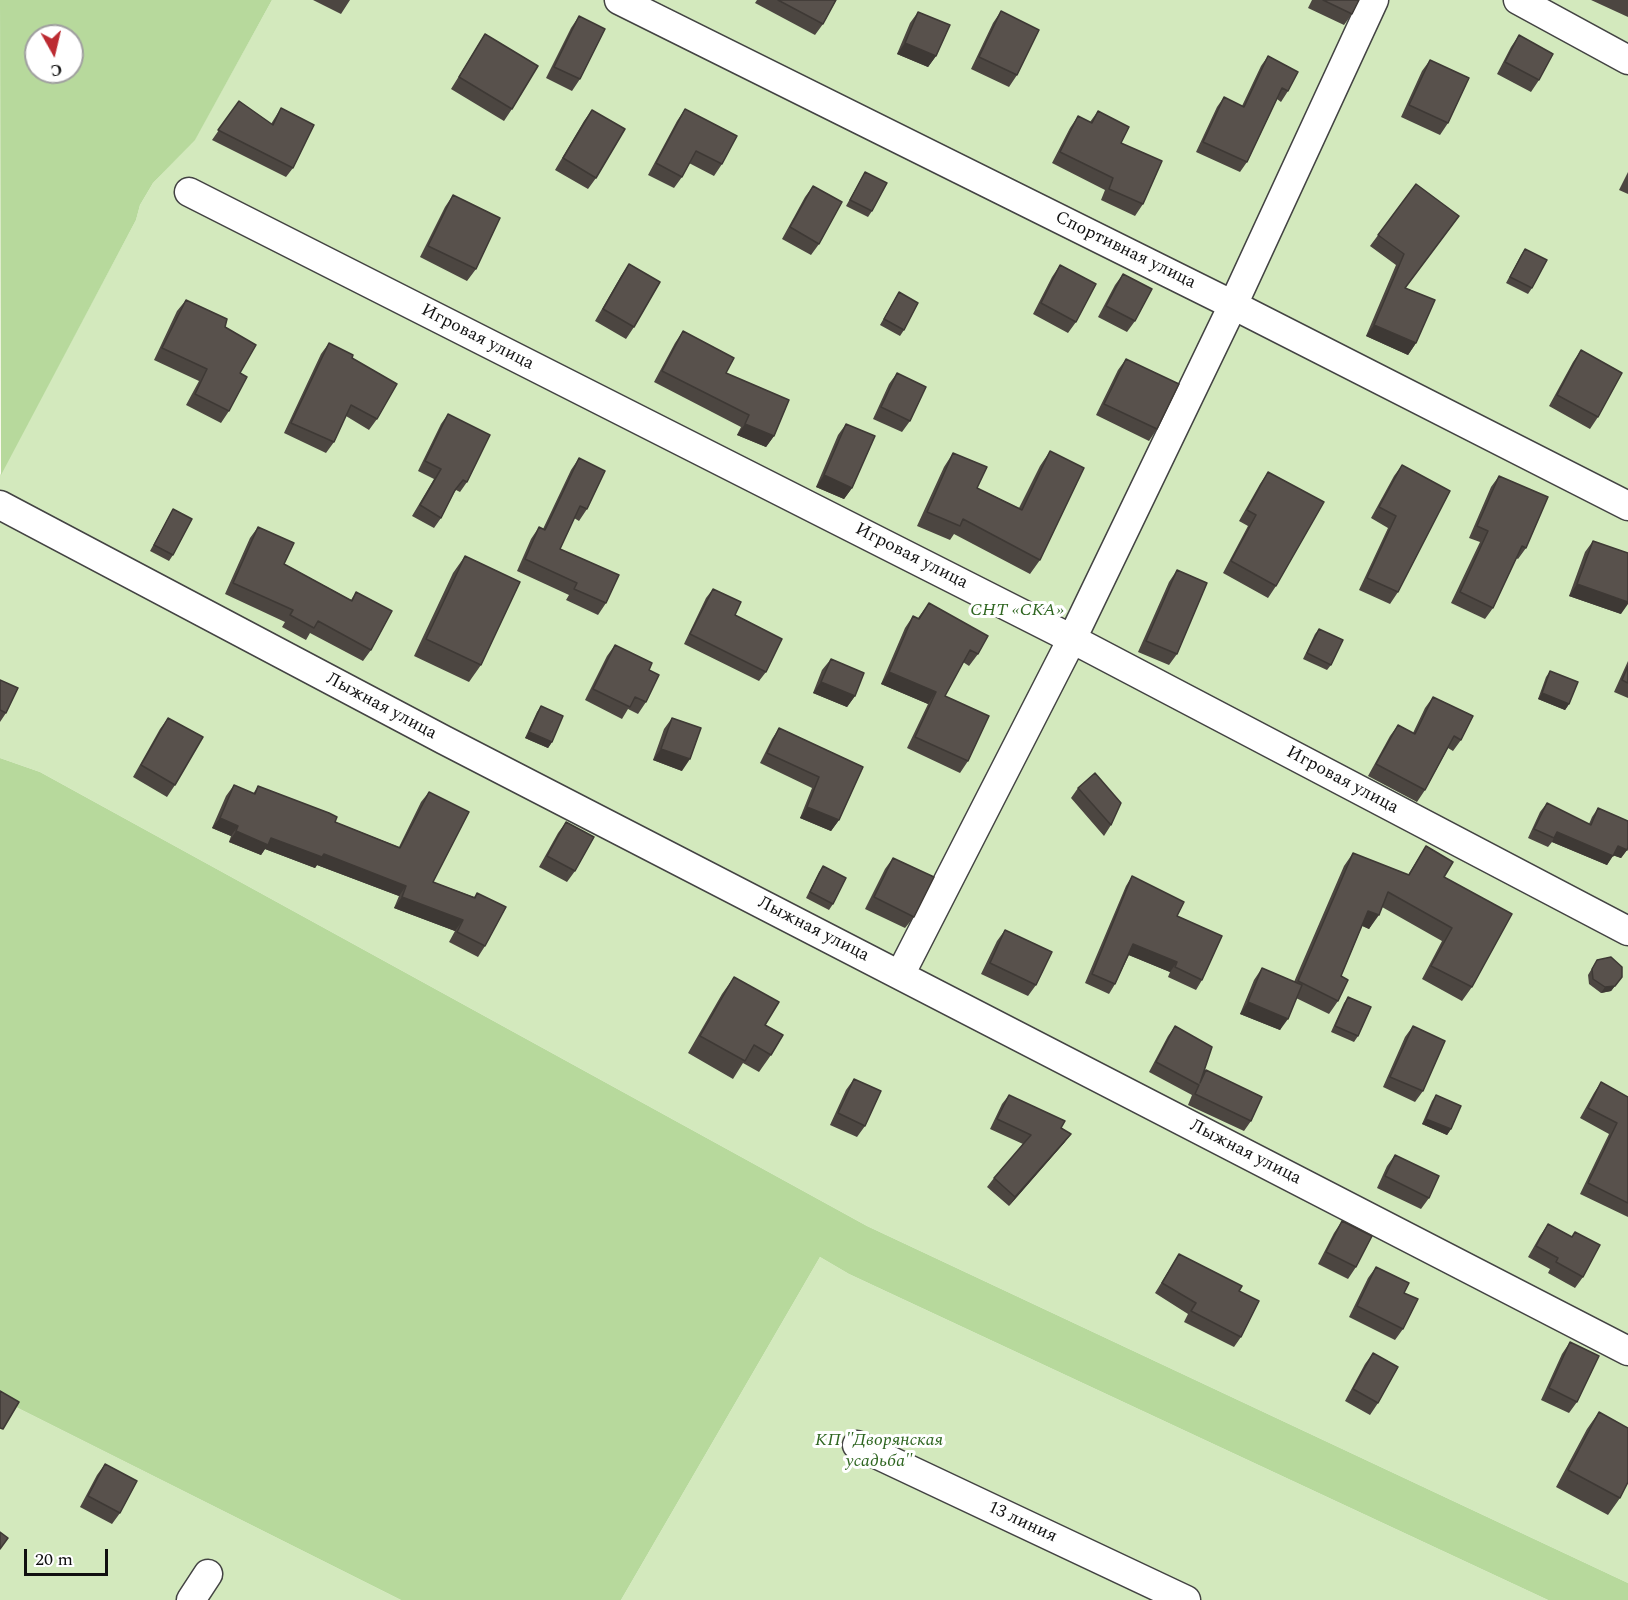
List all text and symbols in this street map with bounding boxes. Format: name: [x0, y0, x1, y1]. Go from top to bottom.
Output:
north arrow: [24, 24, 84, 84]
text: С: [49, 57, 64, 83]
street label: Спортивная улица: [1051, 207, 1199, 295]
street label: Игровая улица: [417, 300, 537, 376]
street label: Игровая улица: [851, 519, 971, 595]
park label: СНТ «СКА»: [970, 600, 1064, 622]
street label: Лыжная улица: [322, 669, 440, 745]
street label: Игровая улица: [1282, 742, 1402, 820]
street label: Лыжная улица: [754, 893, 872, 967]
street label: Лыжная улица: [1186, 1116, 1304, 1190]
park label: КП "Дворянская усадьба": [815, 1430, 943, 1472]
street label: 13 линия: [984, 1498, 1060, 1548]
scale bar: [27, 1537, 111, 1575]
text: 20 m: [35, 1546, 73, 1573]

